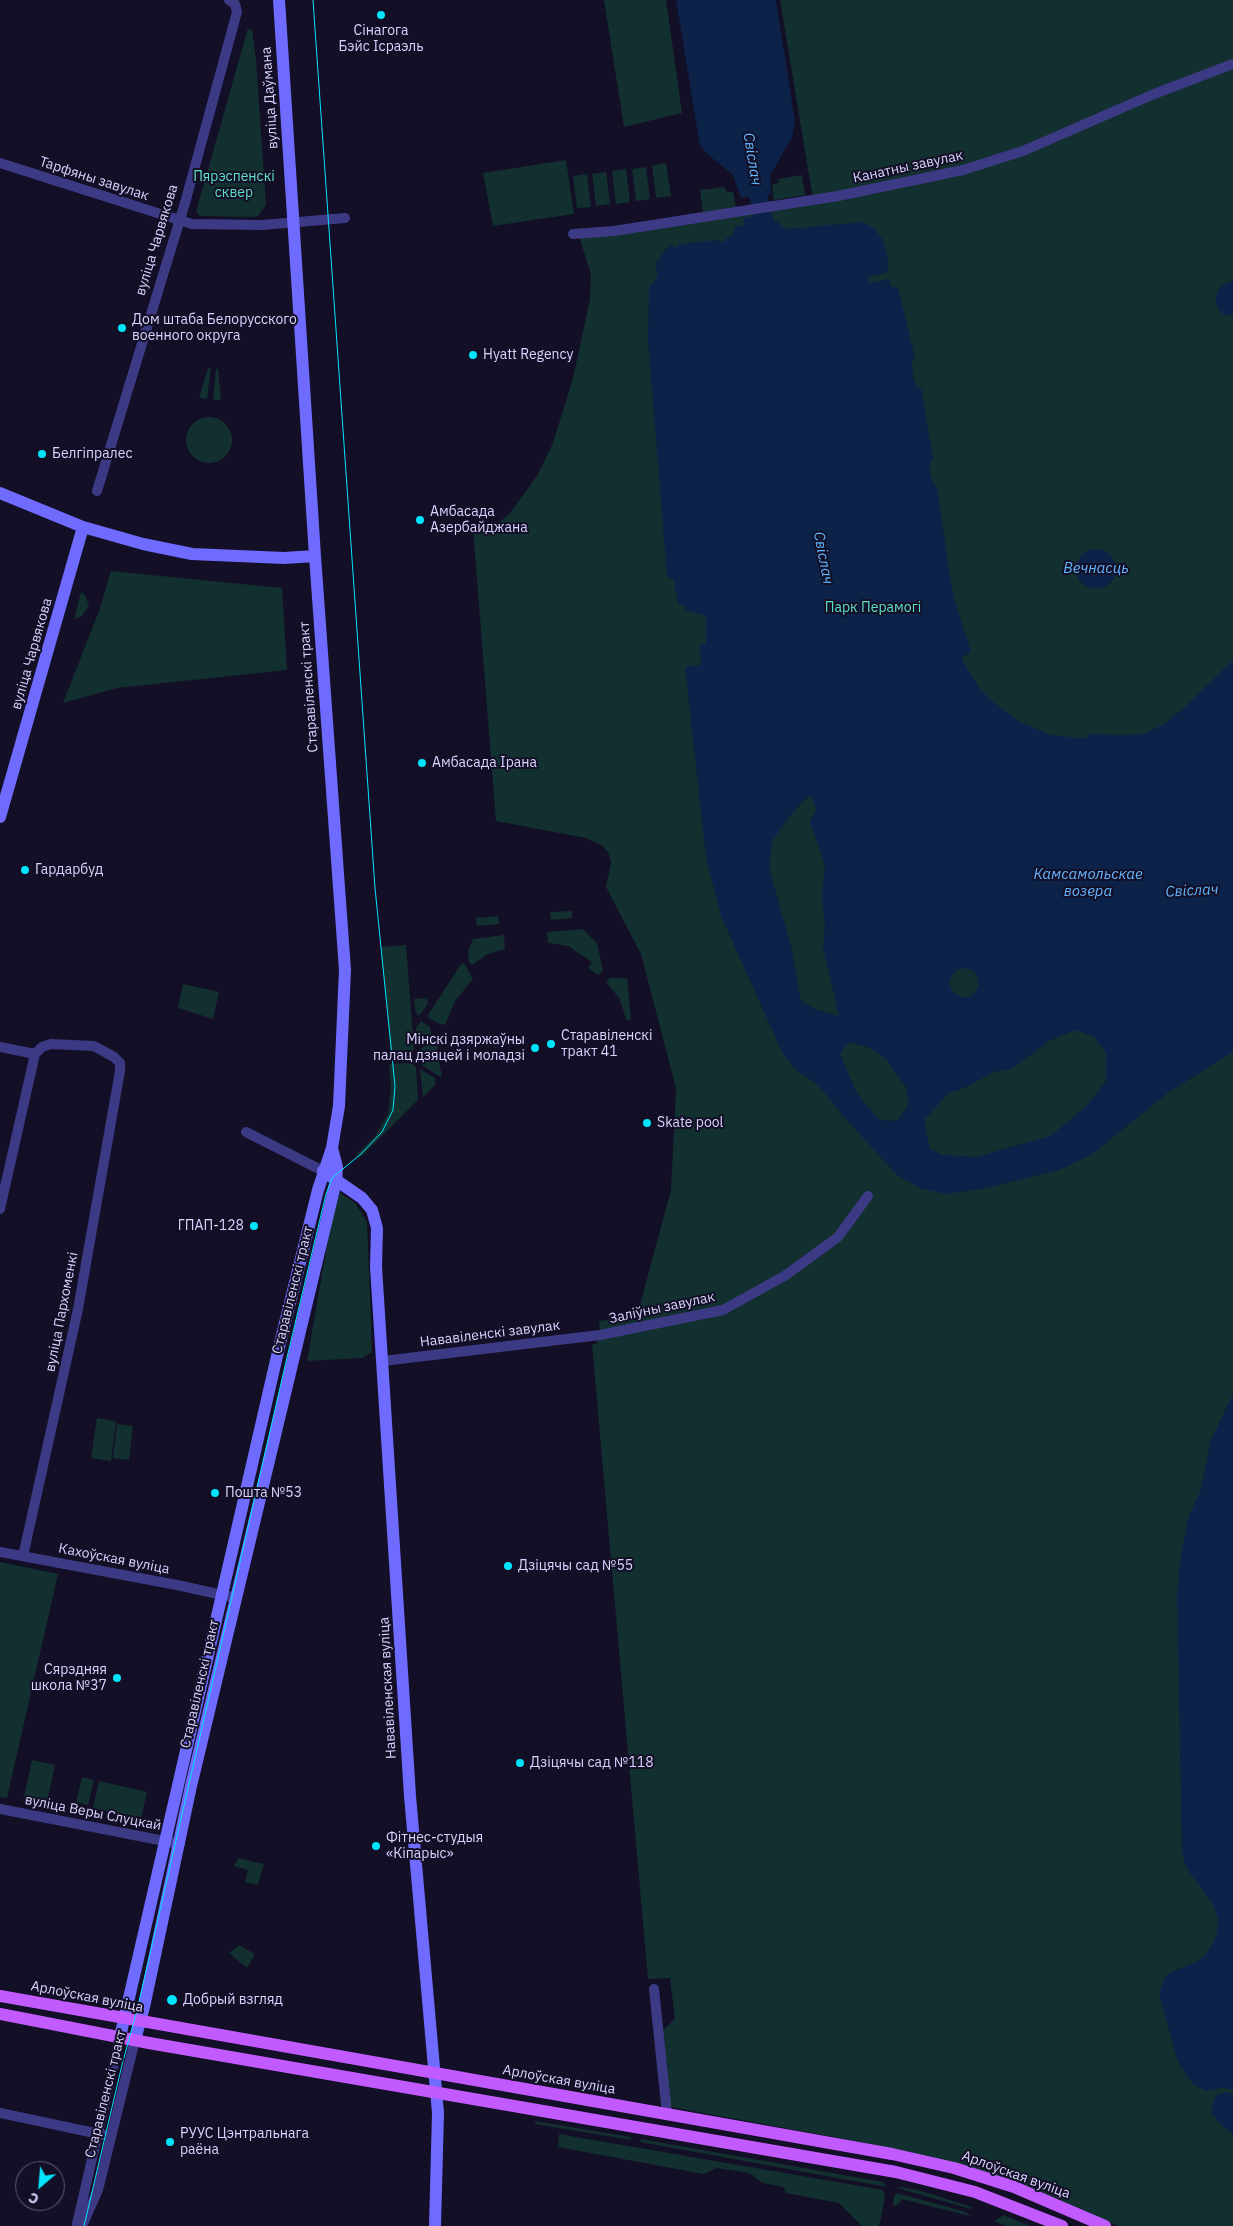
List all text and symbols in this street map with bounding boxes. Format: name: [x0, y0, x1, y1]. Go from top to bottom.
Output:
marker: Сінагога Бэйс Ісраэль: [375, 9, 387, 21]
place label: Сінагога Бэйс Ісраэль: [338, 23, 424, 56]
street label: вуліца Даўмана: [258, 46, 282, 150]
water label: Свіслач: [739, 131, 765, 187]
street label: Канатны завулак: [851, 147, 965, 187]
street label: Тарфяны завулак: [37, 153, 151, 205]
park label: Пярэспенскі сквер: [193, 169, 275, 202]
street label: вуліца Чарвякова: [132, 182, 182, 298]
place label: Дом штаба Белорусского военного округа: [132, 312, 297, 344]
marker: Дом штаба Белорусского военного округа: [116, 322, 128, 334]
place label: Hyatt Regency: [483, 347, 574, 363]
marker: Hyatt Regency: [467, 349, 479, 361]
place label: Белгіпралес: [52, 446, 132, 462]
marker: Белгіпралес: [36, 448, 48, 460]
place label: Амбасада Азербайджана: [430, 504, 528, 536]
marker: Амбасада Азербайджана: [414, 514, 426, 526]
water label: Свіслач: [809, 530, 837, 586]
water label: Вечнасць: [1063, 560, 1129, 578]
street label: вуліца Чарвякова: [8, 596, 56, 712]
park label: Парк Перамогі: [825, 600, 921, 616]
street label: Старавіленскі тракт: [296, 621, 322, 753]
place label: Амбасада Ірана: [432, 755, 537, 771]
marker: Амбасада Ірана: [416, 757, 428, 769]
place label: Гардарбуд: [35, 862, 103, 878]
marker: Гардарбуд: [19, 864, 31, 876]
water label: Камсамольскае возера: [1033, 866, 1143, 901]
water label: Свіслач: [1165, 881, 1219, 901]
place label: Старавіленскі тракт 41: [561, 1028, 653, 1060]
place label: Мінскі дзяржаўны палац дзяцей і моладзі: [373, 1032, 525, 1064]
marker: Старавіленскі тракт 41: [545, 1038, 557, 1050]
marker: Мінскі дзяржаўны палац дзяцей і моладзі: [529, 1042, 541, 1054]
place label: Skate pool: [657, 1115, 723, 1131]
marker: Skate pool: [641, 1117, 653, 1129]
place label: ГПАП-128: [178, 1218, 244, 1234]
marker: ГПАП-128: [248, 1220, 260, 1232]
street label: Старавіленскі тракт: [269, 1224, 317, 1356]
street label: вуліца Пархоменкі: [42, 1251, 82, 1373]
street label: Заліўны завулак: [607, 1289, 717, 1327]
street label: Нававіленскі завулак: [419, 1317, 561, 1351]
place label: Пошта №53: [225, 1485, 302, 1501]
marker: Пошта №53: [209, 1487, 221, 1499]
street label: Кахоўская вуліца: [57, 1540, 171, 1578]
place label: Дзіцячы сад №55: [518, 1558, 633, 1574]
marker: Дзіцячы сад №55: [502, 1560, 514, 1572]
street label: Нававіленская вуліца: [376, 1616, 400, 1760]
street label: Старавіленскі тракт: [177, 1618, 223, 1750]
place label: Сярэдняя школа №37: [31, 1662, 107, 1694]
marker: Сярэдняя школа №37: [111, 1672, 123, 1684]
place label: Дзіцячы сад №118: [530, 1755, 654, 1771]
marker: Дзіцячы сад №118: [514, 1757, 526, 1769]
street label: вуліца Веры Слуцкай: [23, 1792, 163, 1834]
place label: Фітнес-студыя «Кіпарыс»: [386, 1830, 483, 1862]
marker: Фітнес-студыя «Кіпарыс»: [370, 1840, 382, 1852]
street label: Арлоўская вуліца: [29, 1978, 145, 2016]
place label: Добрый взгляд: [183, 1992, 283, 2008]
marker: Добрый взгляд: [165, 1993, 179, 2007]
street label: Старавіленскі тракт: [82, 2028, 130, 2160]
street label: Арлоўская вуліца: [501, 2062, 617, 2098]
place label: РУУС Цэнтральнага раёна: [180, 2126, 309, 2158]
marker: РУУС Цэнтральнага раёна: [164, 2136, 176, 2148]
street label: Арлоўская вуліца: [959, 2148, 1073, 2202]
north arrow: [15, 2161, 65, 2211]
text: С: [25, 2188, 42, 2209]

